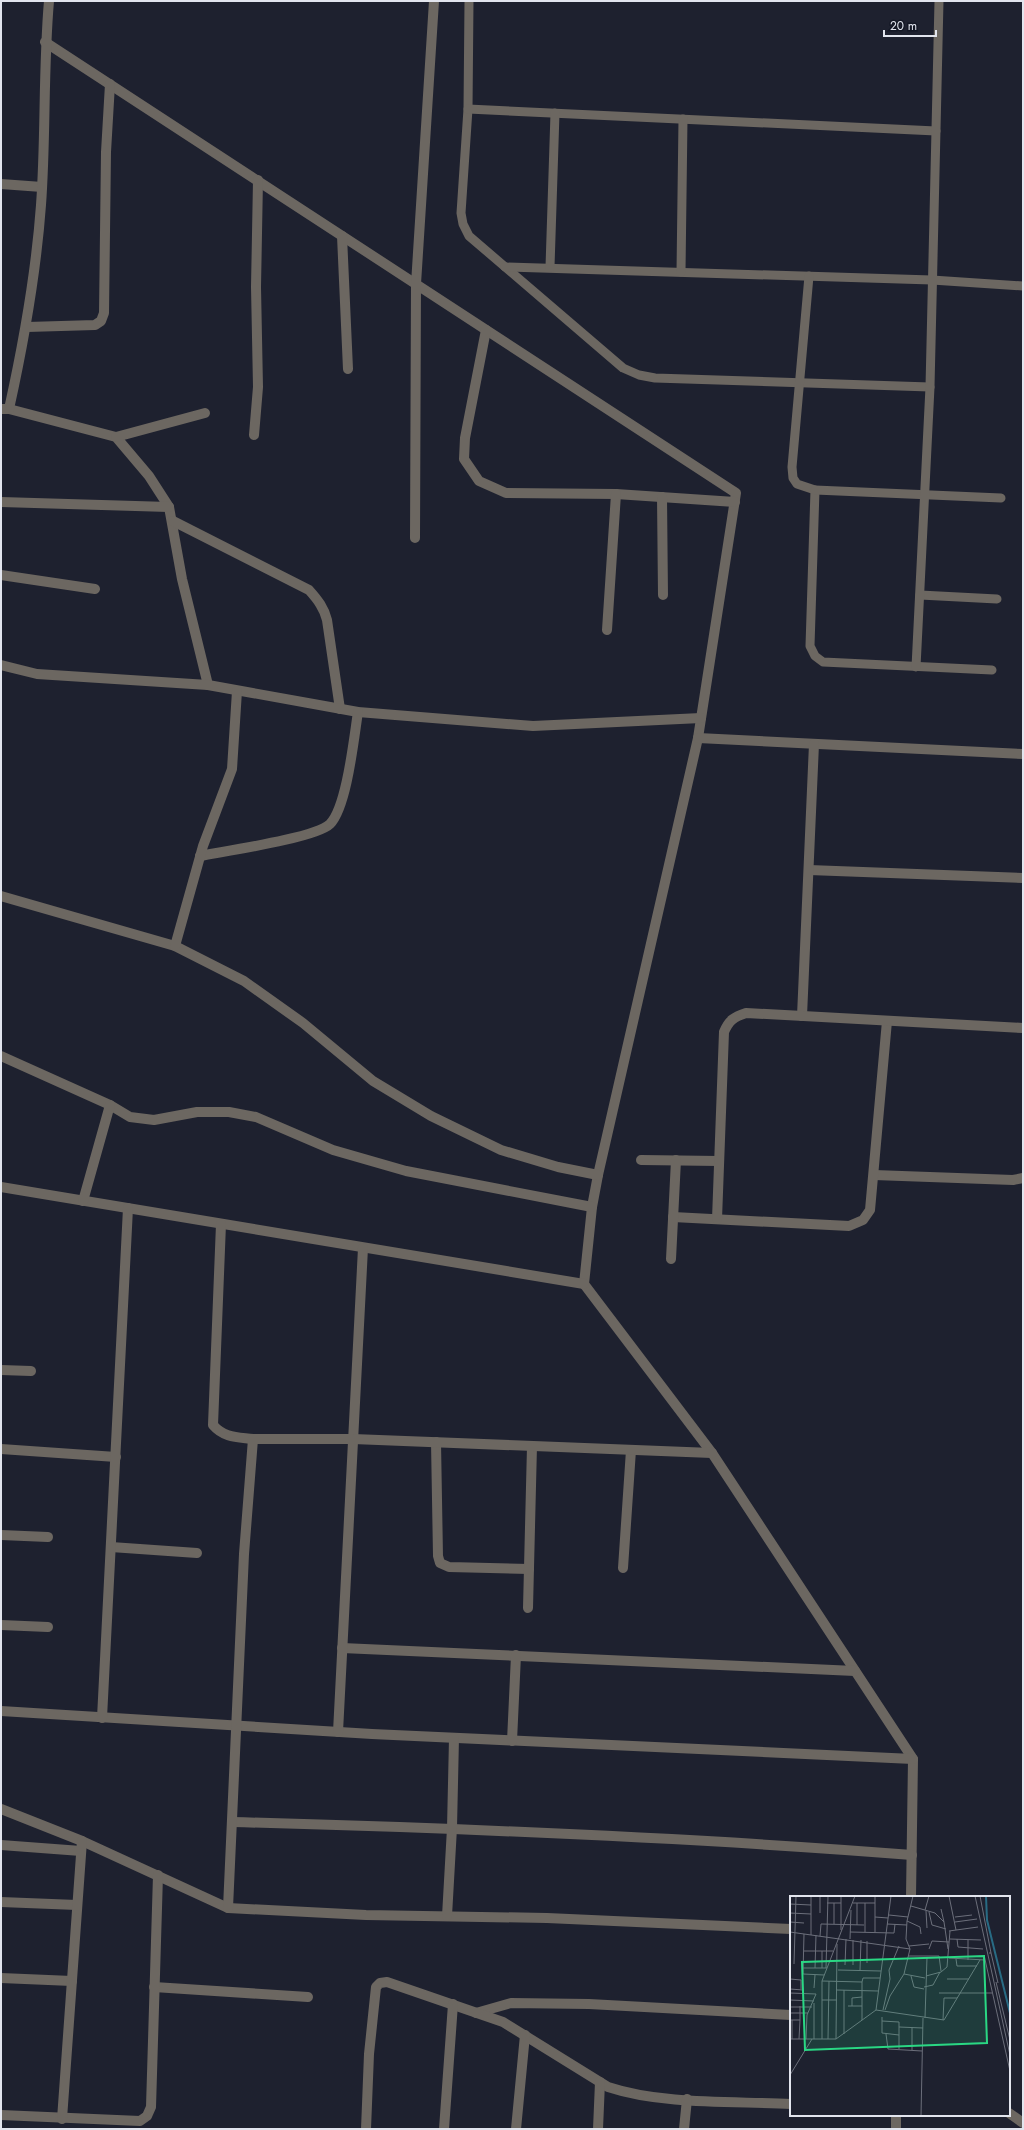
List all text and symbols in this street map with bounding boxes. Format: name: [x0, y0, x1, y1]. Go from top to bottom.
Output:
scale bar: [884, 12, 936, 38]
text: 20 m: [890, 17, 917, 35]
inset map: [790, 1896, 1010, 2116]

